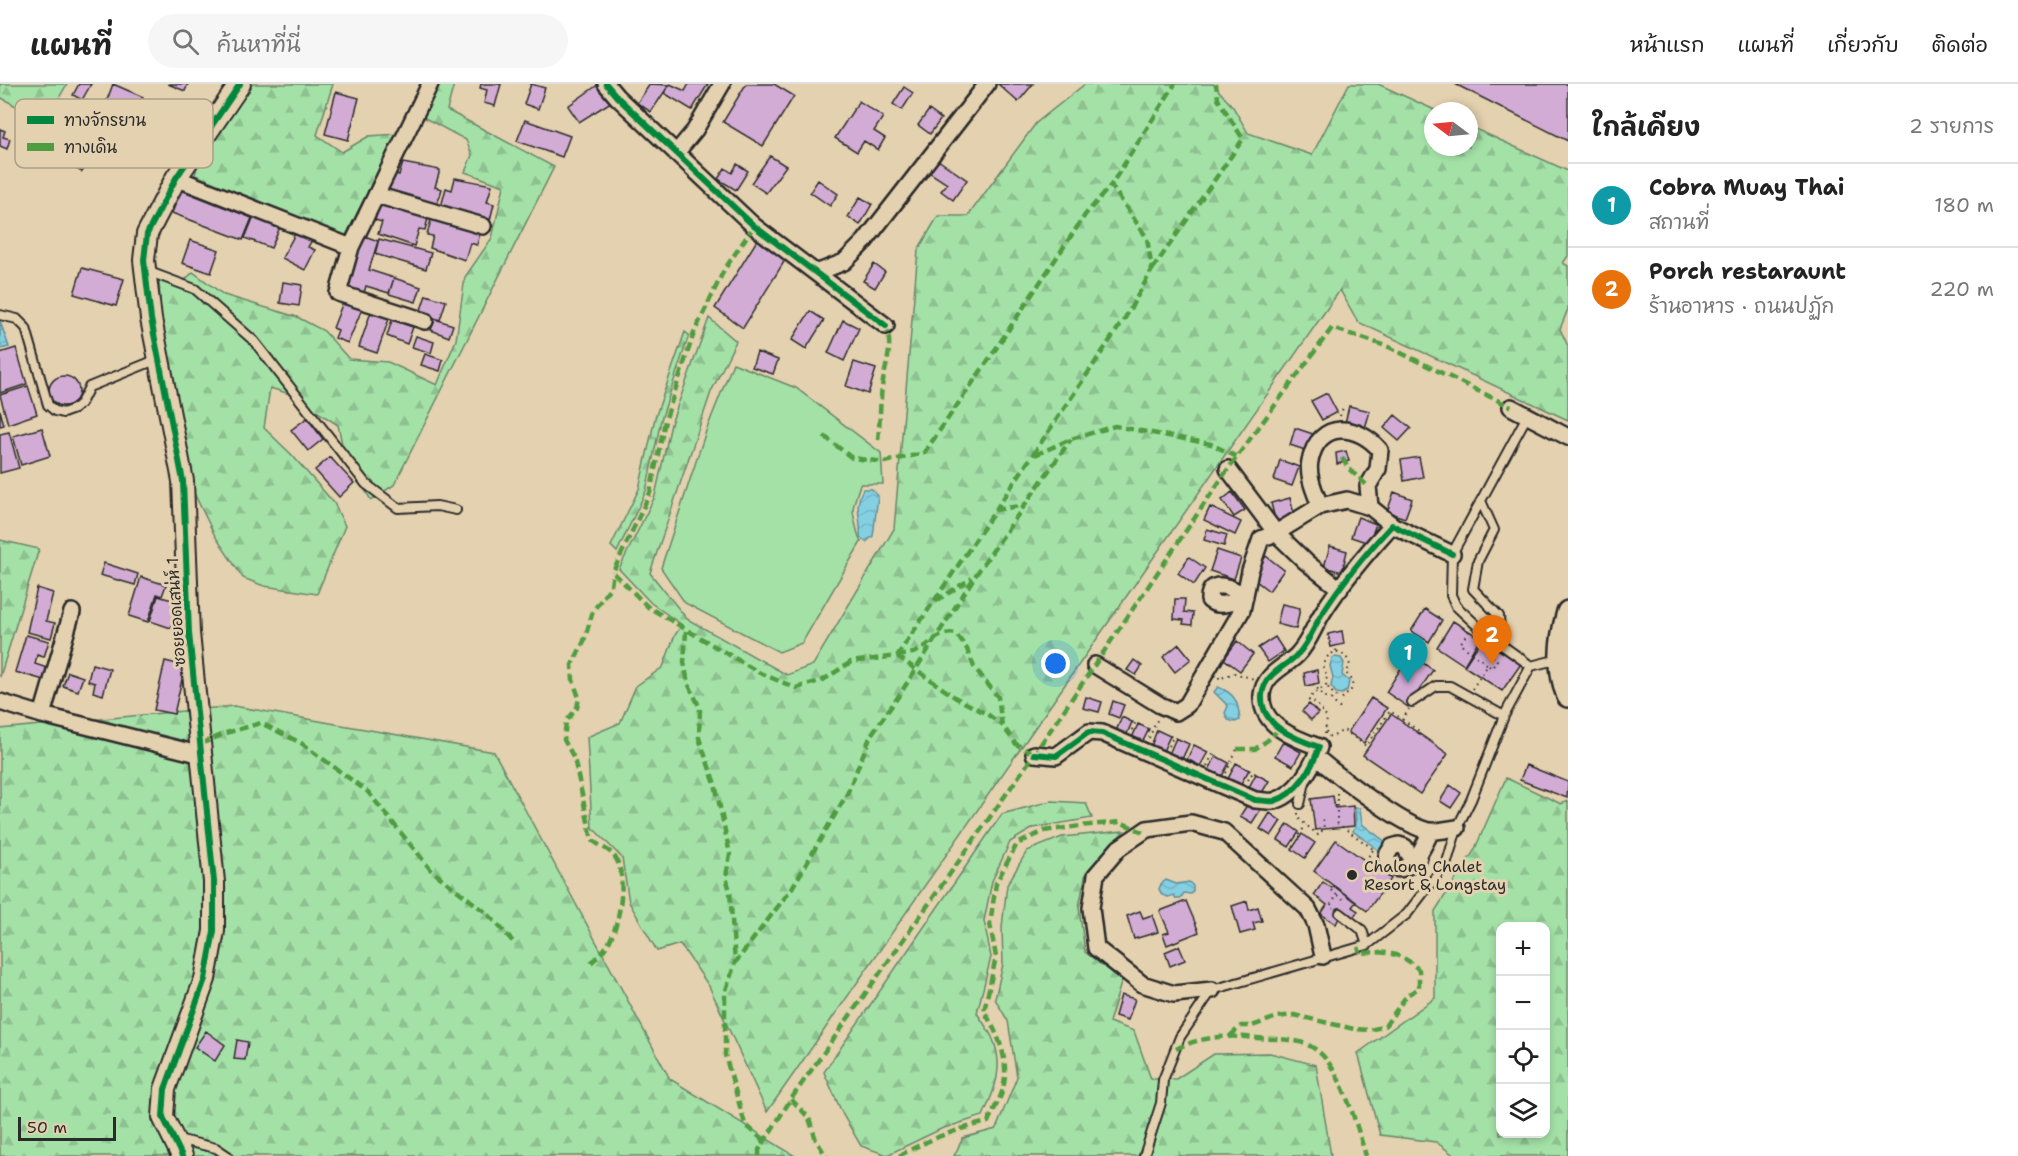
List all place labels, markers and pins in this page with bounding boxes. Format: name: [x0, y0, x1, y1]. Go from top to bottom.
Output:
pin: 2: [1472, 616, 1512, 665]
pin: 1: [1388, 634, 1428, 683]
place label: Chalong Chalet Resort & Longstay: [1364, 856, 1506, 895]
marker: Chalong Chalet Resort & Longstay: [1345, 868, 1359, 882]

